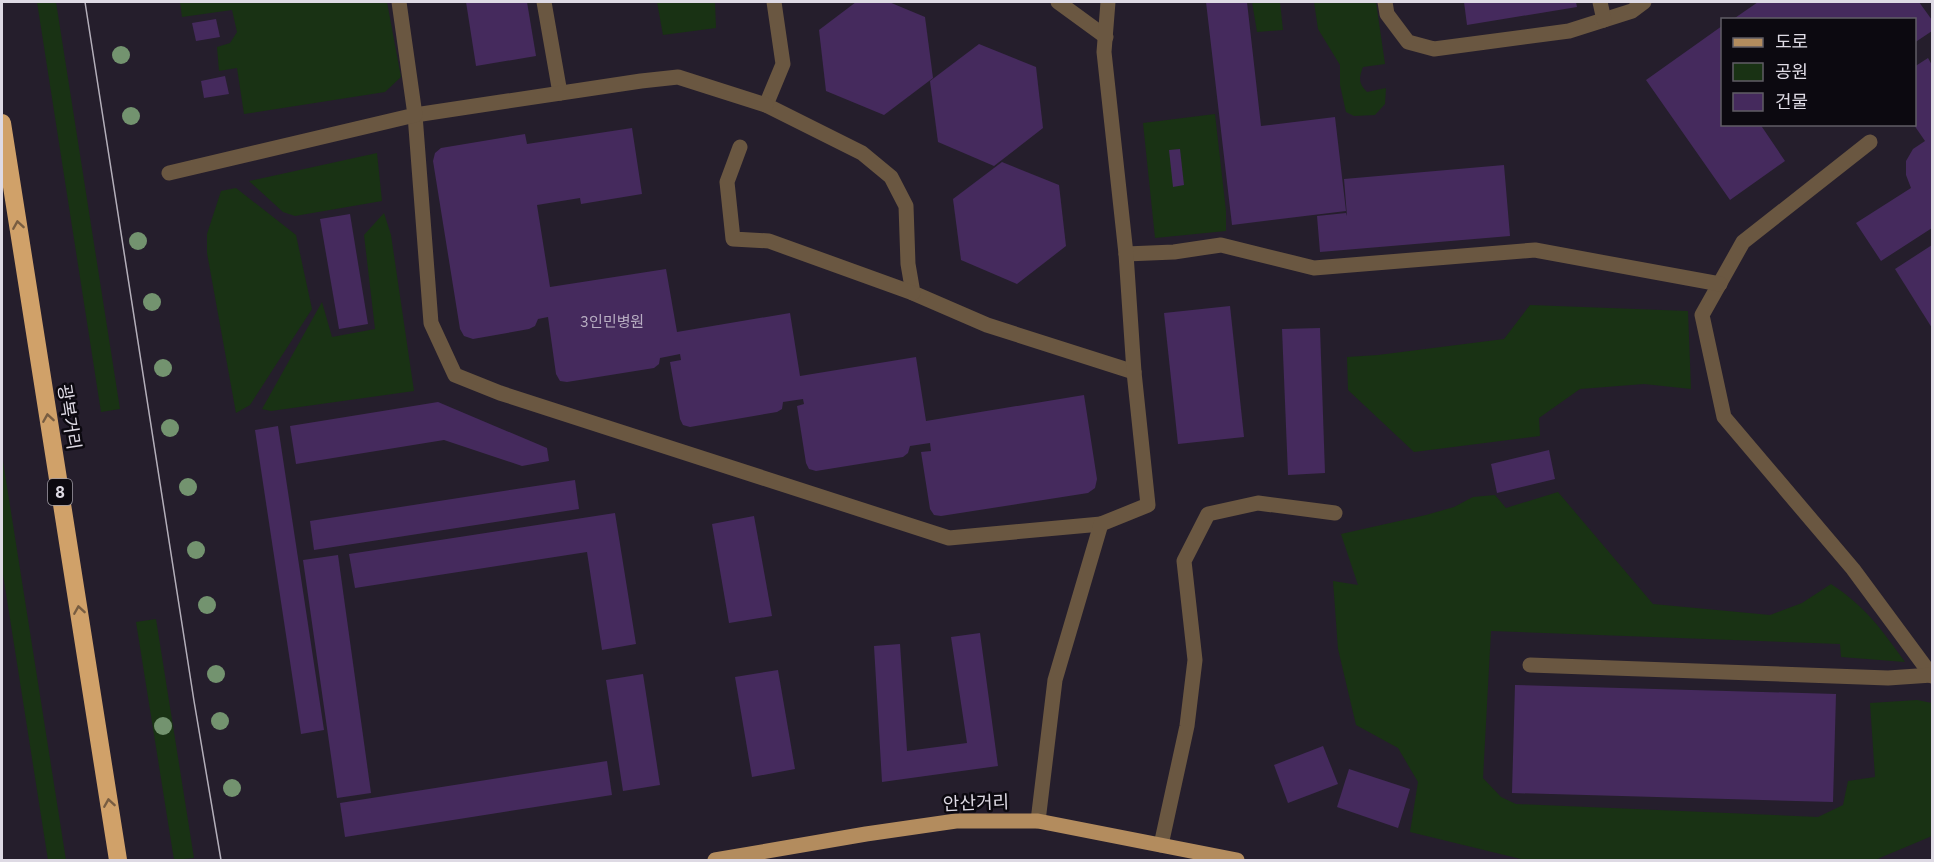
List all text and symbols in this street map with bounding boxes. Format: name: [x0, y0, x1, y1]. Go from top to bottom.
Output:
legend: [1721, 18, 1916, 126]
text: 도로: [1775, 30, 1808, 53]
text: 공원: [1775, 60, 1808, 83]
text: 건물: [1775, 90, 1808, 113]
one-way arrow: [12, 220, 24, 230]
house number: 3인민병원: [580, 312, 644, 331]
street label: 광복거리: [53, 382, 86, 451]
one-way arrow: [43, 413, 55, 422]
road number: 8: [48, 479, 72, 505]
one-way arrow: [73, 605, 85, 615]
street label: 안산거리: [942, 790, 1009, 815]
one-way arrow: [104, 798, 116, 807]

